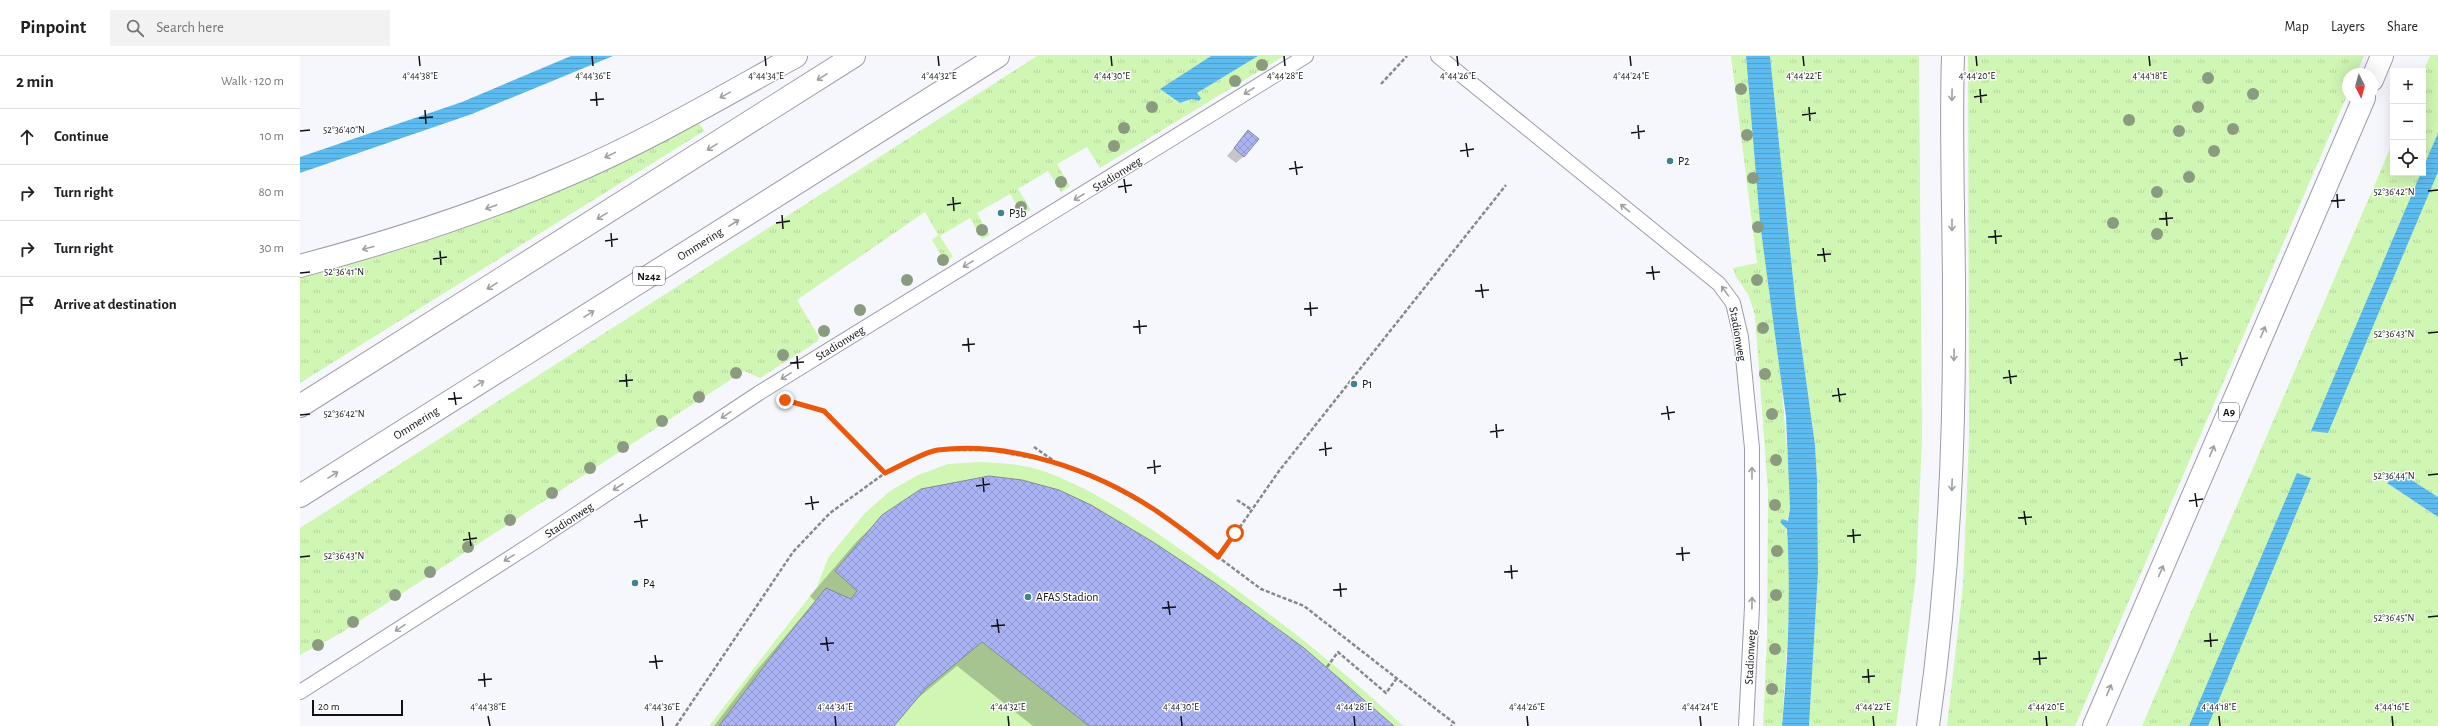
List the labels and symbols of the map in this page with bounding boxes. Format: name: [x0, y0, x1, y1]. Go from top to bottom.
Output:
north arrow: [2342, 68, 2378, 104]
text: 4°44'38"E: [402, 71, 438, 81]
text: 4°44'36"E: [575, 71, 611, 81]
text: 4°44'34"E: [748, 71, 784, 81]
text: 4°44'32"E: [921, 71, 957, 81]
text: 4°44'30"E: [1094, 71, 1130, 81]
text: 4°44'28"E: [1267, 71, 1303, 81]
text: 4°44'26"E: [1440, 71, 1476, 81]
text: 4°44'24"E: [1613, 71, 1649, 81]
text: 4°44'22"E: [1786, 71, 1822, 81]
text: 4°44'20"E: [1959, 71, 1995, 81]
text: 4°44'18"E: [2133, 71, 2168, 81]
one-way arrow: [817, 73, 828, 81]
one-way arrow: [1244, 87, 1255, 96]
one-way arrow: [1948, 88, 1956, 101]
one-way arrow: [719, 91, 731, 99]
text: 52°36'40"N: [323, 125, 365, 135]
one-way arrow: [707, 143, 718, 151]
one-way arrow: [604, 152, 616, 159]
street label: Stadionweg: [1090, 154, 1144, 194]
place label: P2: [1678, 155, 1690, 167]
marker: P2: [1665, 156, 1675, 166]
text: 52°36'42"N: [2373, 187, 2415, 197]
one-way arrow: [1073, 193, 1085, 201]
one-way arrow: [485, 203, 497, 211]
one-way arrow: [1620, 203, 1631, 212]
place label: P3b: [1009, 207, 1026, 219]
marker: P3b: [996, 208, 1006, 218]
one-way arrow: [596, 213, 608, 221]
one-way arrow: [1948, 218, 1956, 231]
one-way arrow: [728, 219, 739, 227]
street label: Ommering: [675, 225, 725, 263]
one-way arrow: [362, 245, 375, 253]
one-way arrow: [962, 261, 974, 269]
text: 52°36'41"N: [324, 267, 364, 277]
road number: N242: [633, 267, 665, 285]
one-way arrow: [486, 282, 498, 290]
one-way arrow: [1721, 286, 1729, 297]
street label: Stadionweg: [1727, 306, 1749, 362]
one-way arrow: [583, 310, 595, 318]
street label: Stadionweg: [813, 323, 867, 363]
one-way arrow: [2260, 326, 2268, 338]
text: 52°36'43"N: [2374, 329, 2414, 339]
one-way arrow: [1950, 348, 1958, 361]
one-way arrow: [780, 373, 792, 381]
place label: P1: [1362, 378, 1372, 390]
one-way arrow: [473, 379, 485, 387]
marker: P1: [1349, 379, 1359, 389]
route end: [776, 391, 794, 409]
road number: A9: [2219, 403, 2239, 421]
street label: Ommering: [391, 404, 441, 442]
text: 52°36'42"N: [323, 409, 365, 419]
one-way arrow: [721, 411, 732, 419]
one-way arrow: [2209, 446, 2216, 458]
one-way arrow: [1748, 467, 1756, 480]
one-way arrow: [327, 471, 338, 479]
text: 52°36'44"N: [2373, 471, 2415, 481]
one-way arrow: [1948, 478, 1955, 491]
one-way arrow: [613, 483, 624, 491]
street label: Stadionweg: [543, 500, 595, 540]
route start: [1226, 524, 1244, 542]
text: 52°36'43"N: [324, 551, 364, 561]
one-way arrow: [504, 554, 515, 562]
one-way arrow: [2158, 565, 2165, 577]
place label: P4: [643, 577, 655, 589]
marker: P4: [630, 578, 640, 588]
place label: AFAS Stadion: [1036, 591, 1099, 603]
marker: AFAS Stadion: [1023, 592, 1033, 602]
one-way arrow: [1748, 597, 1756, 610]
text: 52°36'45"N: [2374, 613, 2414, 623]
one-way arrow: [395, 624, 406, 632]
street label: Stadionweg: [1743, 629, 1757, 685]
one-way arrow: [2106, 685, 2114, 697]
scale bar: [312, 698, 403, 717]
text: 4°44'38"E: [470, 702, 506, 712]
text: 4°44'36"E: [644, 702, 680, 712]
text: 4°44'34"E: [817, 702, 853, 712]
text: 4°44'32"E: [990, 702, 1026, 712]
text: 4°44'30"E: [1163, 702, 1199, 712]
text: 4°44'28"E: [1336, 702, 1372, 712]
text: 4°44'26"E: [1509, 702, 1545, 712]
text: 4°44'24"E: [1682, 702, 1718, 712]
text: 4°44'22"E: [1855, 702, 1891, 712]
text: 4°44'20"E: [2028, 702, 2064, 712]
text: 4°44'18"E: [2202, 702, 2237, 712]
text: 4°44'16"E: [2375, 702, 2410, 712]

